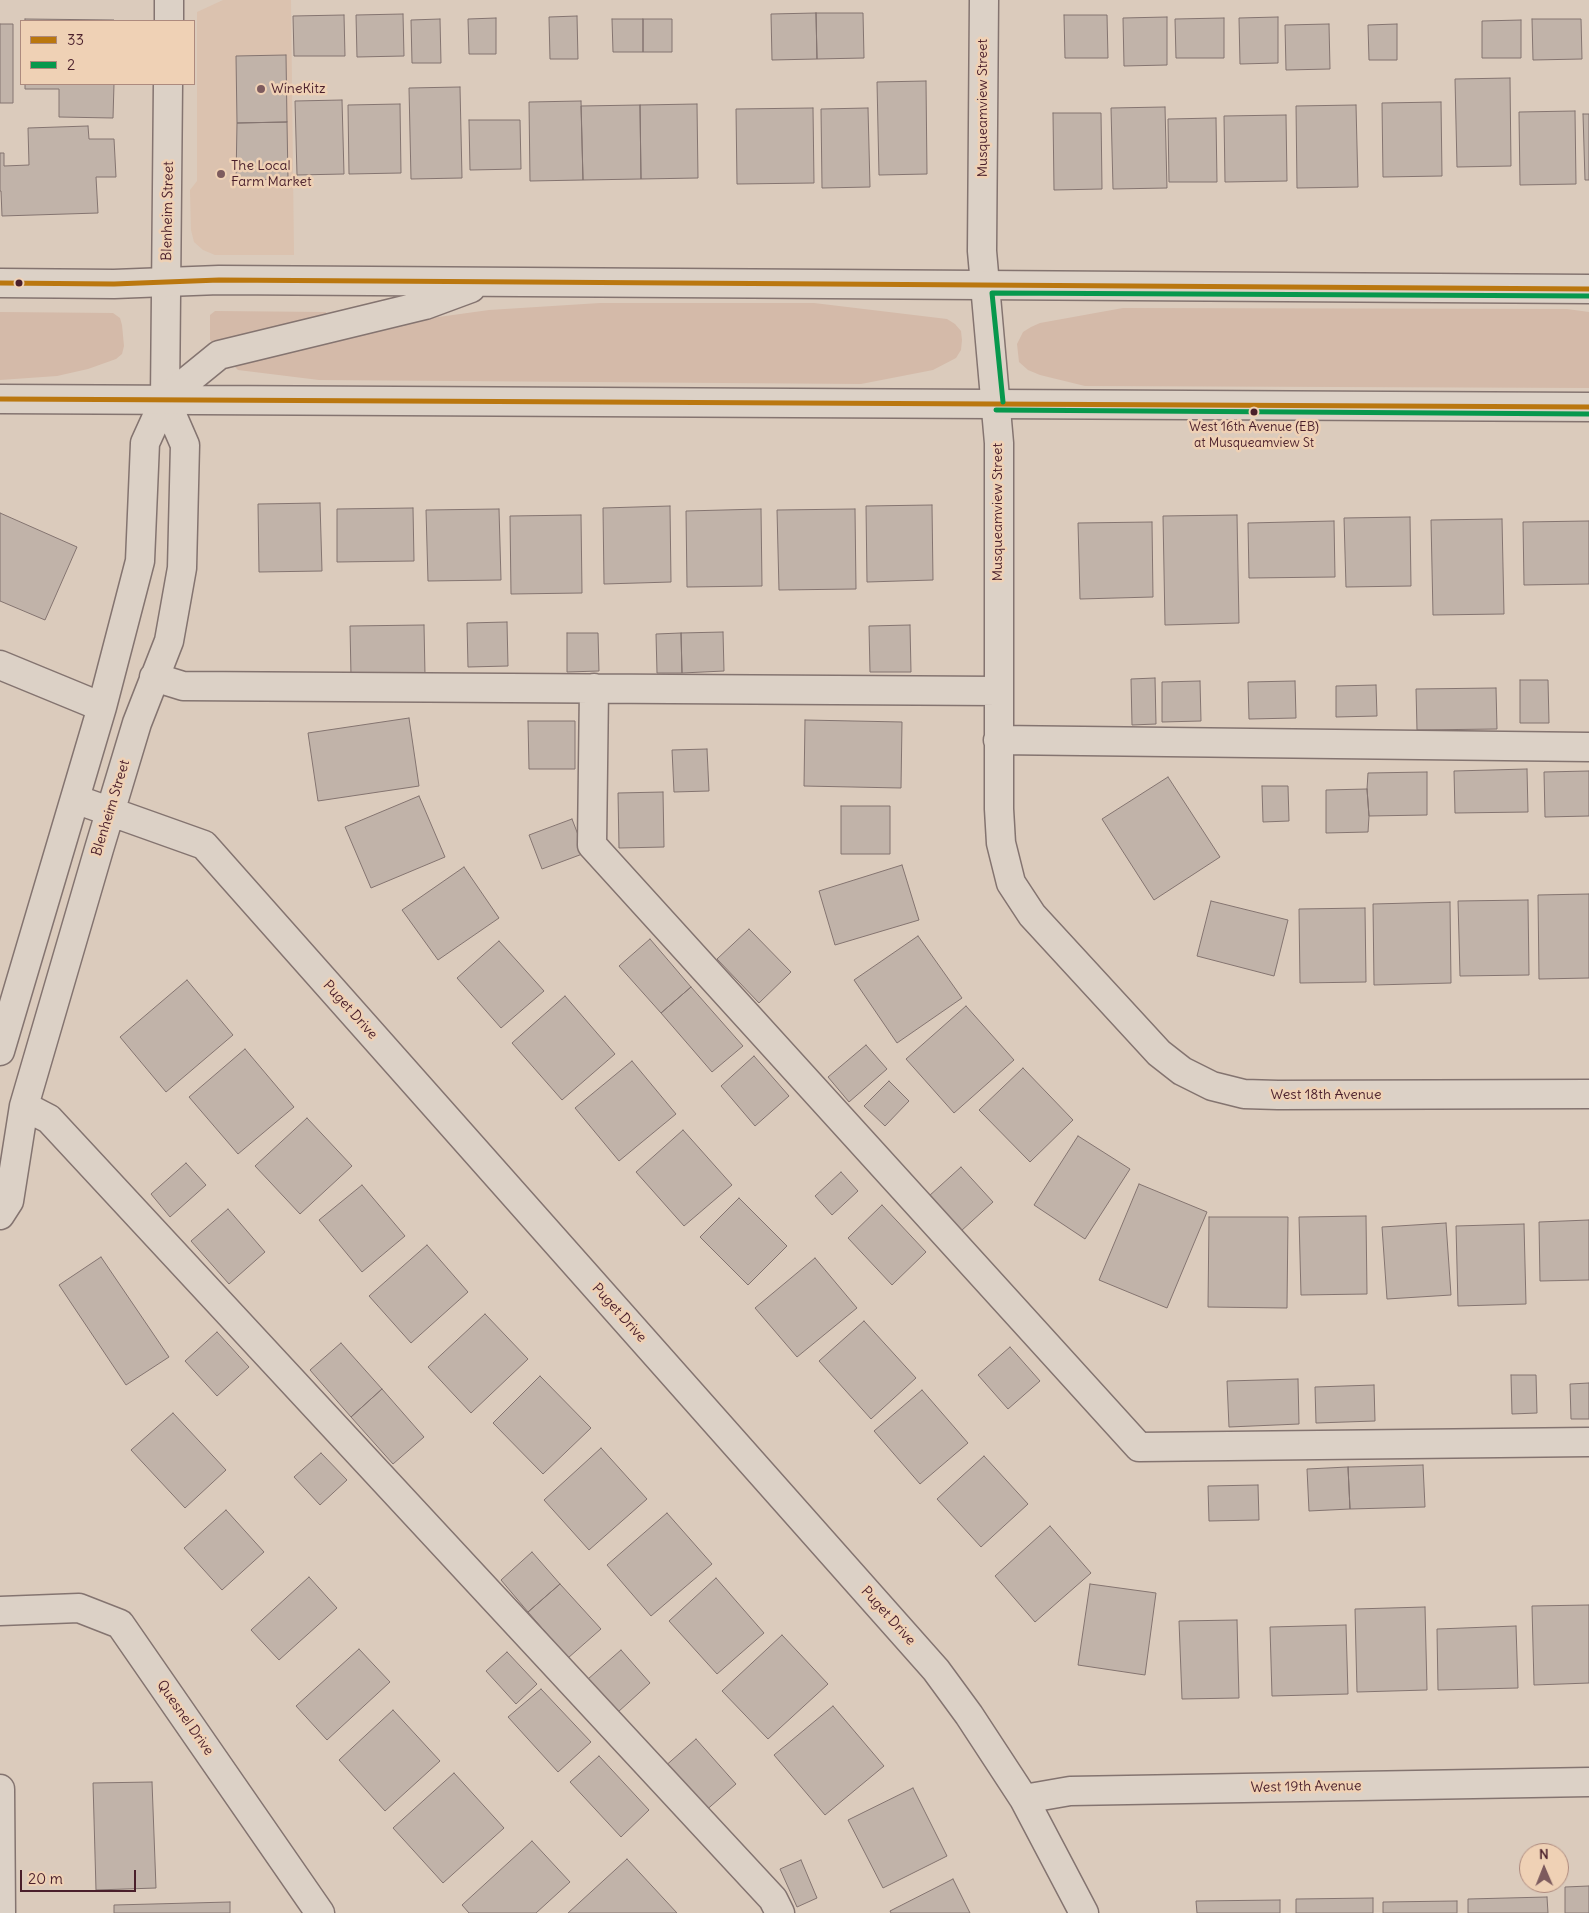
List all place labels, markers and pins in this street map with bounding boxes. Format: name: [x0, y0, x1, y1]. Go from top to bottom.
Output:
place label: WineKitz: [271, 81, 326, 97]
marker: WineKitz: [255, 83, 267, 95]
place label: The Local Farm Market: [231, 158, 312, 190]
marker: The Local Farm Market: [215, 168, 227, 180]
unlabelled marker: [14, 278, 24, 288]
marker: West 16th Avenue (EB) at Musqueamview St: [1249, 407, 1259, 417]
place label: West 16th Avenue (EB) at Musqueamview St: [1189, 419, 1319, 450]

